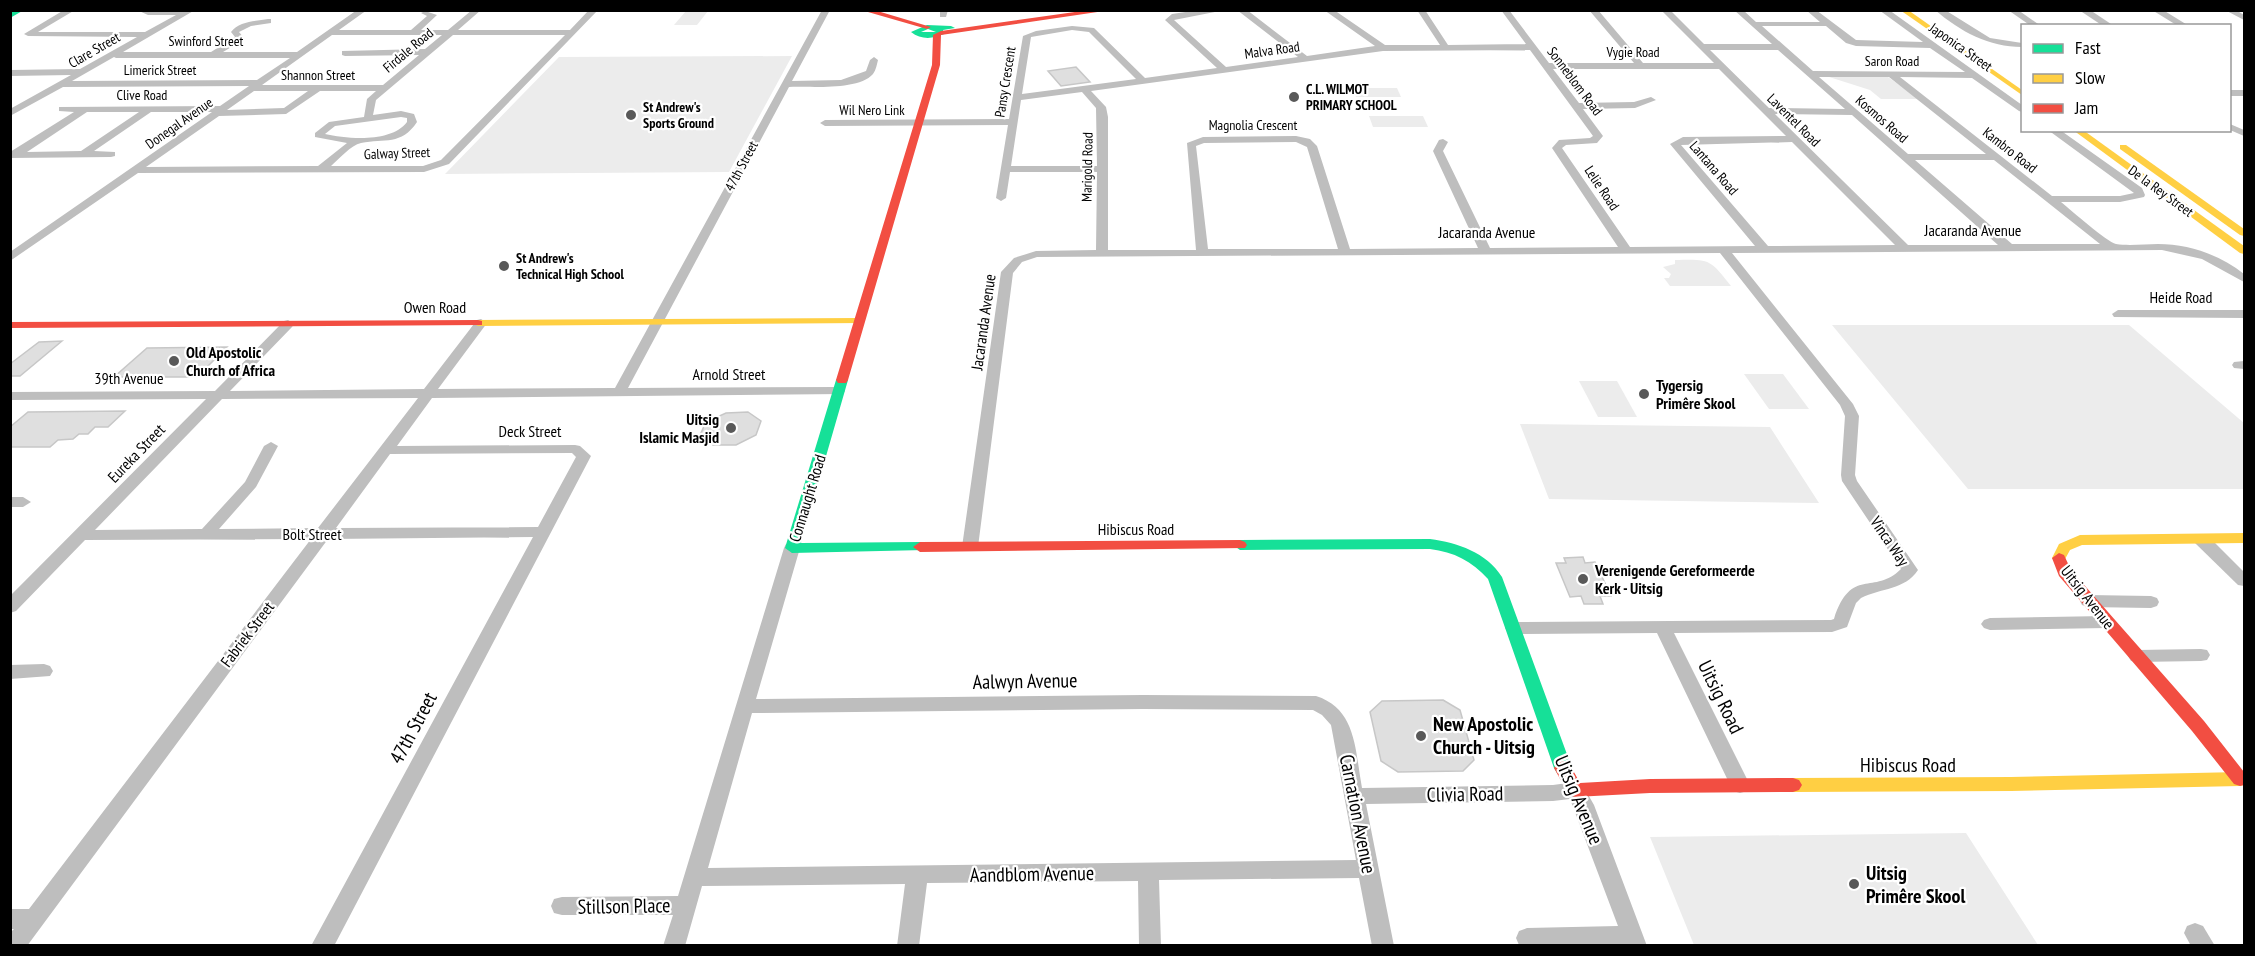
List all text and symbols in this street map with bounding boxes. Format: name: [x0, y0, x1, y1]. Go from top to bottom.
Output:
street label: Japonica Street: [1925, 18, 1996, 75]
street label: Firdale Road: [379, 24, 437, 76]
legend: [2021, 24, 2231, 132]
street label: Clare Street: [65, 28, 123, 72]
street label: Swinford Street: [169, 32, 244, 50]
text: Fast: [2075, 36, 2101, 59]
street label: Malva Road: [1243, 37, 1301, 63]
street label: Sonneblom Road: [1543, 43, 1607, 119]
street label: Vygie Road: [1605, 43, 1660, 61]
street label: Pansy Crescent: [991, 45, 1019, 119]
street label: Saron Road: [1865, 52, 1919, 70]
street label: Limerick Street: [124, 61, 196, 79]
street label: Shannon Street: [281, 66, 355, 84]
text: Slow: [2075, 66, 2106, 89]
place label: C.L. WILMOT PRIMARY SCHOOL: [1306, 80, 1397, 114]
street label: Clive Road: [117, 86, 167, 104]
marker: C.L. WILMOT PRIMARY SCHOOL: [1287, 90, 1301, 104]
street label: Laventel Road: [1764, 90, 1824, 150]
street label: Kosmos Road: [1852, 91, 1912, 147]
street label: Donegal Avenue: [142, 93, 216, 153]
text: Jam: [2074, 96, 2098, 119]
place label: St Andrew's Sports Ground: [643, 98, 714, 132]
street label: Wil Nero Link: [839, 101, 905, 119]
marker: St Andrew's Sports Ground: [624, 108, 638, 122]
street label: Magnolia Crescent: [1209, 116, 1298, 134]
street label: Kambro Road: [1979, 123, 2041, 177]
street label: Marigold Road: [1077, 132, 1097, 202]
street label: Lantana Road: [1686, 137, 1742, 199]
street label: 47th Street: [720, 138, 762, 194]
street label: Galway Street: [363, 143, 431, 163]
street label: De la Rey Street: [2125, 161, 2197, 221]
street label: Lelie Road: [1581, 162, 1623, 214]
street label: Jacaranda Avenue: [1924, 220, 2021, 240]
street label: Jacaranda Avenue: [1438, 222, 1535, 242]
place label: St Andrew's Technical High School: [516, 249, 624, 283]
marker: St Andrew's Technical High School: [497, 259, 511, 273]
street label: Jacaranda Avenue: [966, 273, 1000, 372]
street label: Heide Road: [2150, 287, 2213, 307]
street label: Owen Road: [404, 297, 466, 317]
place label: Old Apostolic Church of Africa: [186, 342, 276, 380]
marker: Old Apostolic Church of Africa: [167, 354, 181, 368]
street label: Arnold Street: [692, 364, 766, 384]
street label: 39th Avenue: [94, 368, 164, 388]
place label: Tygersig Primêre Skool: [1656, 375, 1736, 413]
marker: Tygersig Primêre Skool: [1637, 387, 1651, 401]
place label: Uitsig Islamic Masjid: [639, 409, 719, 447]
street label: Eureka Street: [103, 419, 169, 487]
street label: Deck Street: [499, 421, 562, 441]
marker: Uitsig Islamic Masjid: [724, 421, 738, 435]
street label: Connaught Road: [784, 452, 830, 544]
street label: Vinca Way: [1866, 511, 1914, 570]
street label: Hibiscus Road: [1098, 519, 1174, 539]
street label: Bolt Street: [282, 524, 342, 544]
place label: Verenigende Gereformeerde Kerk - Uitsig: [1594, 560, 1755, 598]
street label: Uitsig Avenue: [2057, 561, 2119, 633]
marker: Verenigende Gereformeerde Kerk - Uitsig: [1576, 572, 1590, 586]
street label: Fabriek Street: [216, 597, 278, 671]
street label: Uitsig Road: [1692, 656, 1750, 738]
street label: Aalwyn Avenue: [972, 667, 1078, 695]
street label: 47th Street: [383, 687, 443, 768]
place label: New Apostolic Church - Uitsig: [1433, 711, 1535, 760]
marker: New Apostolic Church - Uitsig: [1414, 729, 1428, 743]
street label: Carnation Avenue: [1334, 752, 1382, 876]
street label: Uitsig Avenue: [1549, 752, 1609, 848]
street label: Hibiscus Road: [1860, 752, 1956, 778]
street label: Clivia Road: [1426, 780, 1504, 808]
street label: Aandblom Avenue: [970, 860, 1094, 888]
place label: Uitsig Primêre Skool: [1866, 860, 1965, 909]
marker: Uitsig Primêre Skool: [1847, 877, 1861, 891]
street label: Stillson Place: [577, 892, 671, 920]

